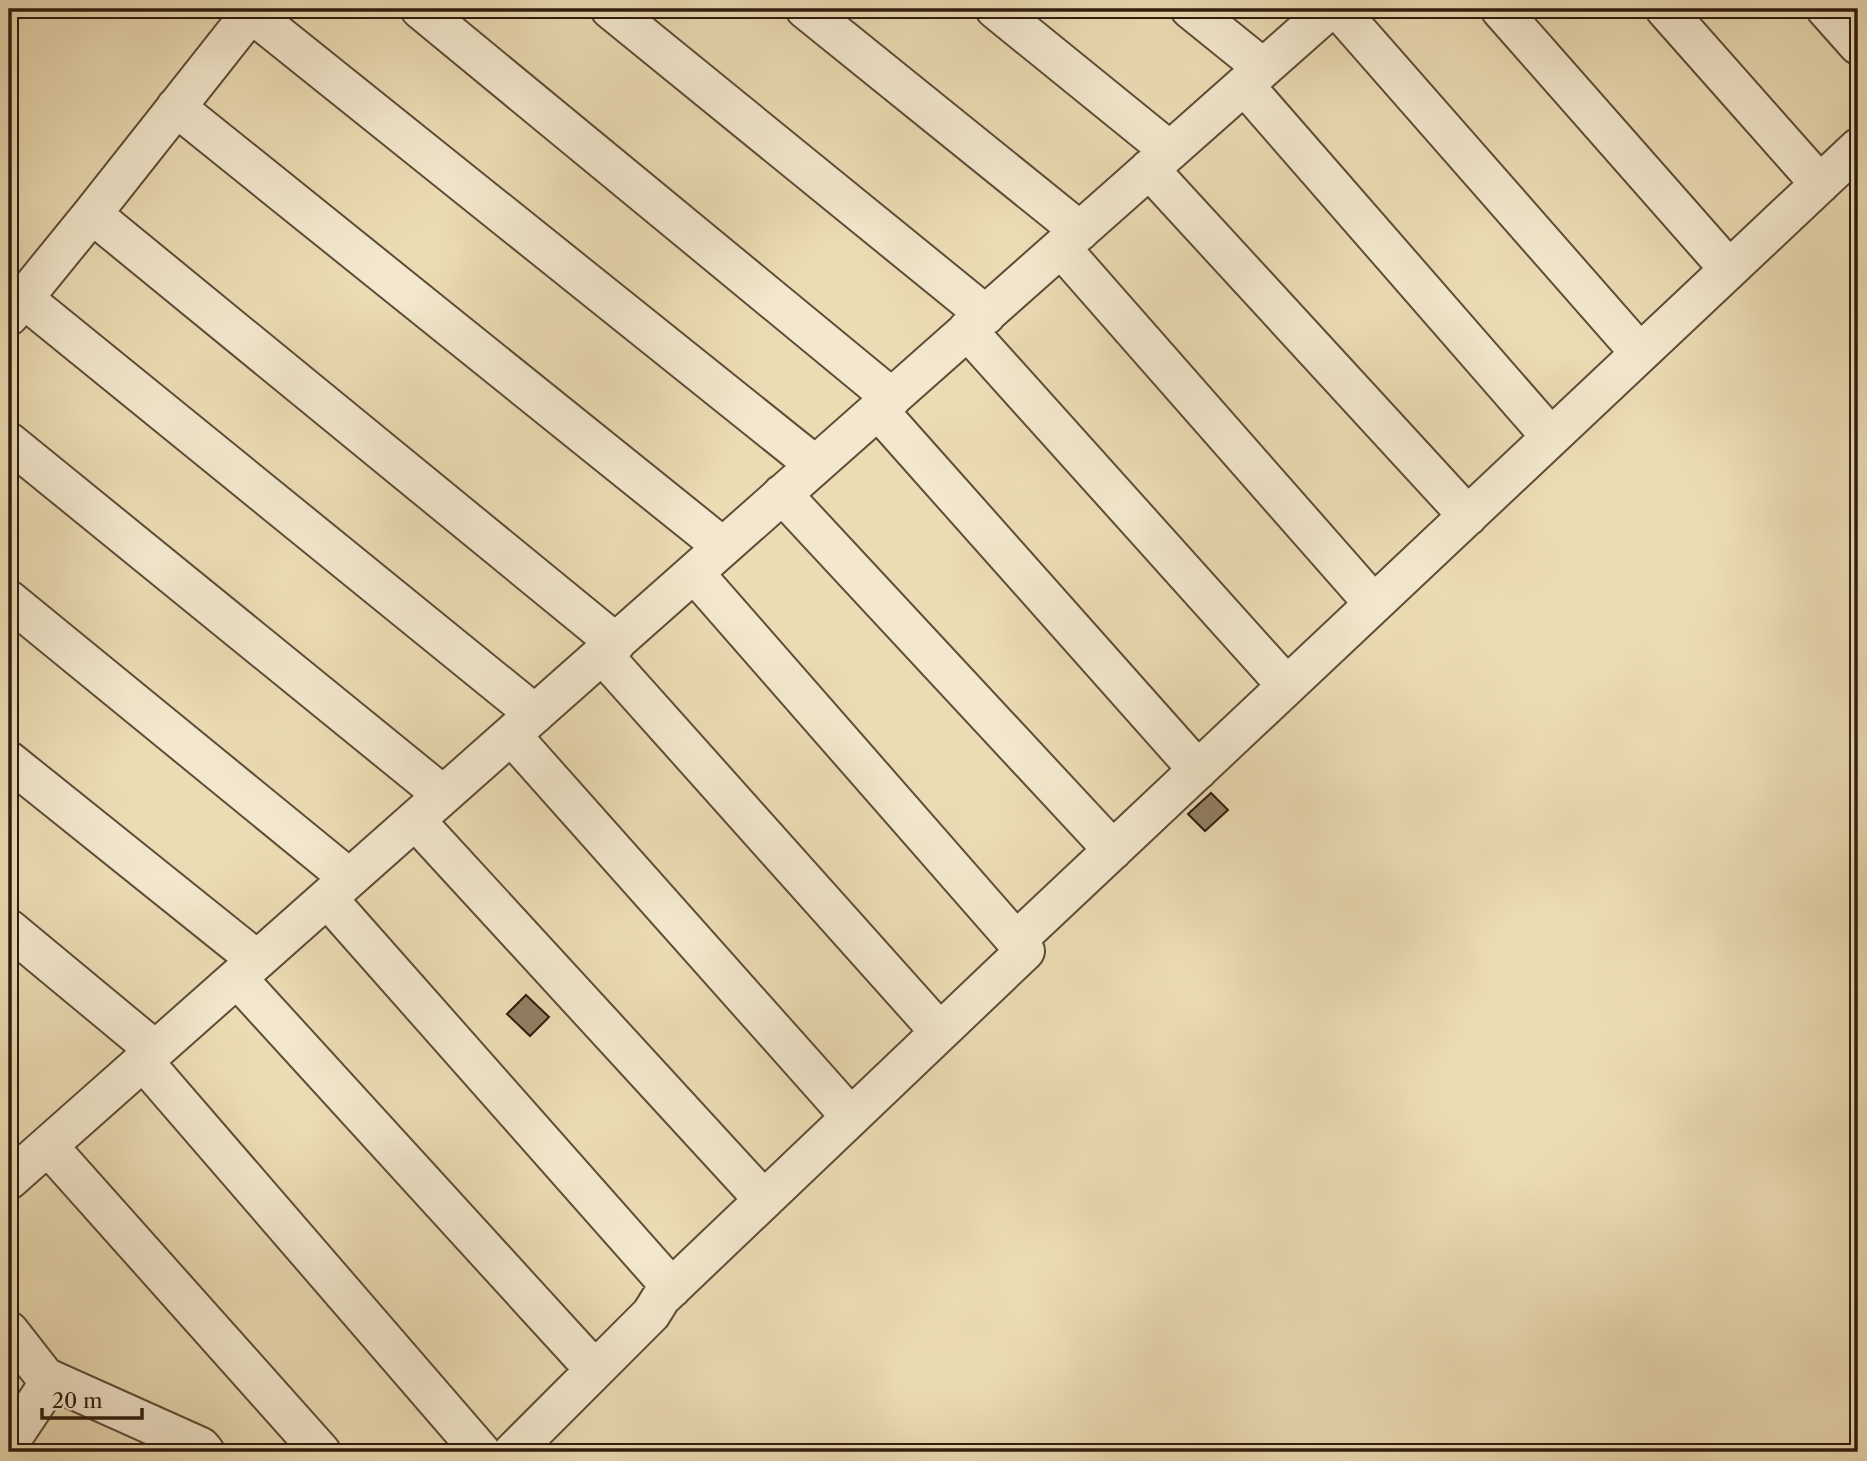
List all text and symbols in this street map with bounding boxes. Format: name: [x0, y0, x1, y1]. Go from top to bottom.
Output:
scale bar: [42, 1377, 142, 1421]
text: 20 m: [52, 1388, 103, 1413]

